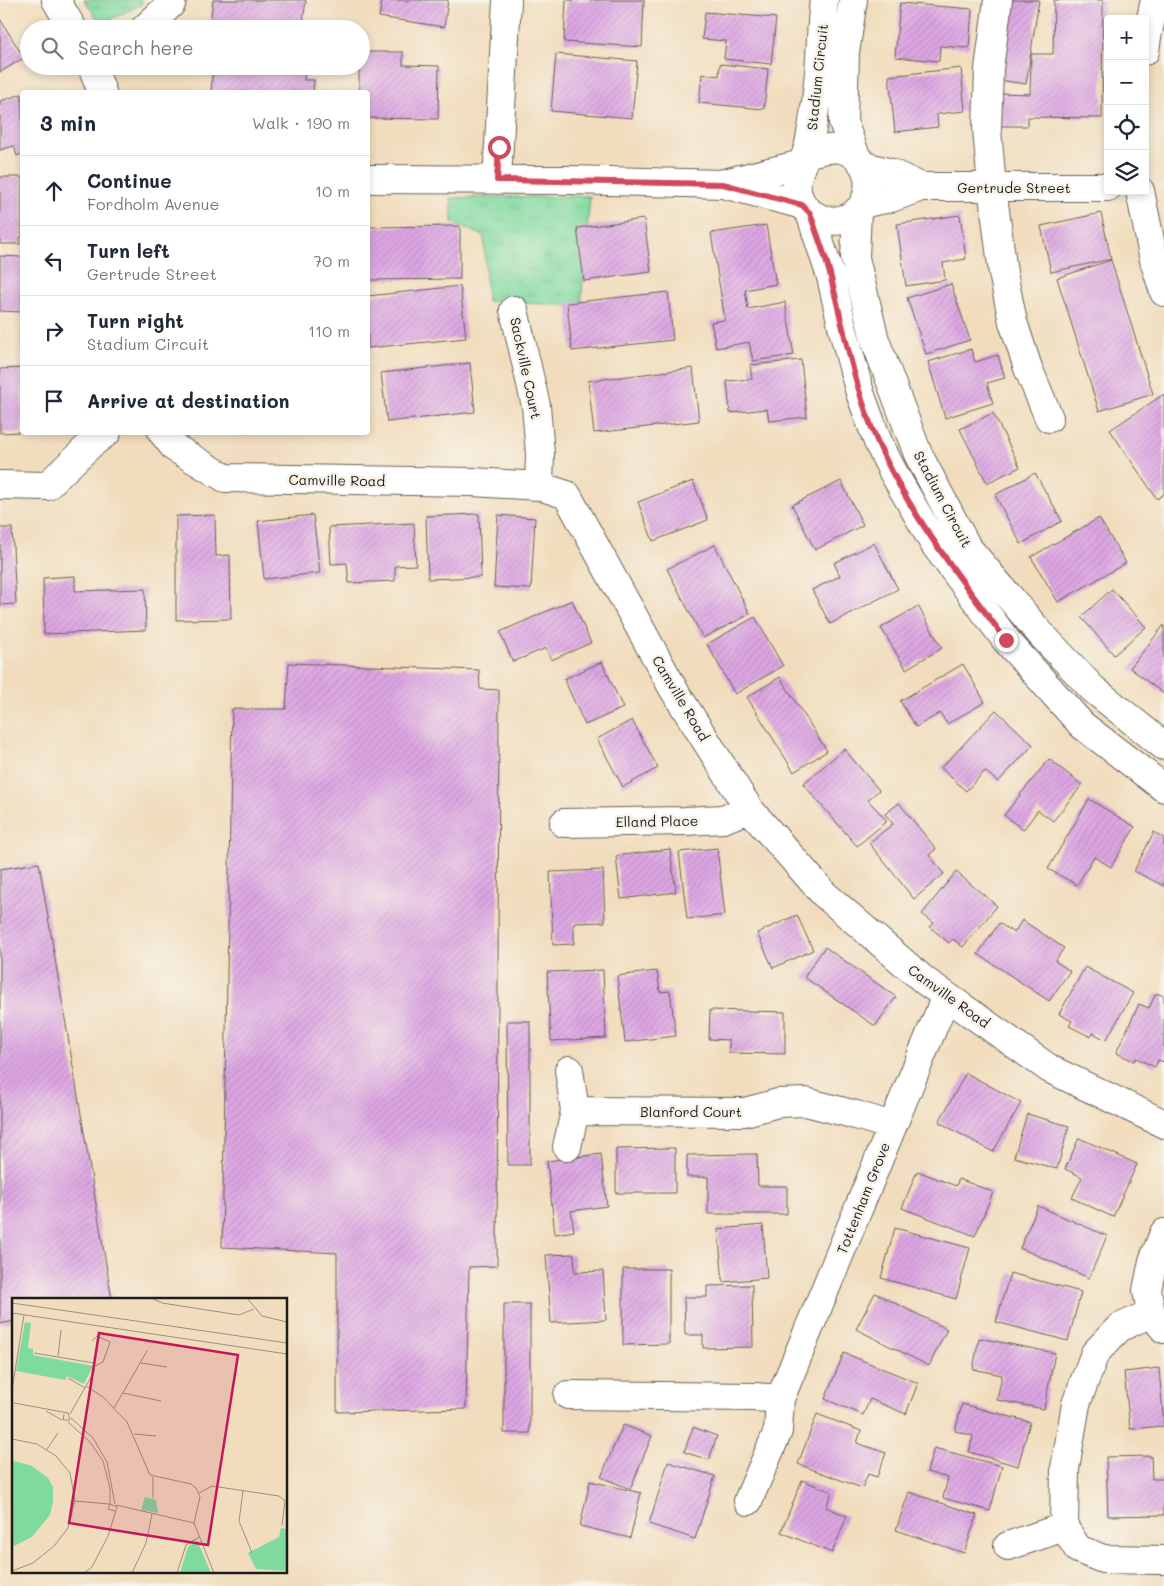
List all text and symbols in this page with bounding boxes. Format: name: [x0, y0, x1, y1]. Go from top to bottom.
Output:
map controls: [1104, 15, 1149, 195]
button: +: [1104, 15, 1149, 60]
search box: [20, 20, 370, 75]
street label: Stadium Circuit: [802, 23, 832, 131]
icon: search: [38, 34, 66, 62]
text: Search here: [78, 35, 194, 60]
button: −: [1104, 60, 1149, 105]
button: locate: [1104, 105, 1149, 150]
text: 3 min: [40, 109, 96, 136]
text: Walk · 190 m: [252, 112, 350, 133]
route start: [488, 136, 511, 159]
button: layers: [1104, 150, 1149, 195]
text: Continue: [87, 168, 172, 193]
icon: ahead: [40, 177, 68, 205]
street label: Gertrude Street: [957, 178, 1071, 197]
text: 10 m: [315, 180, 350, 201]
text: Fordholm Avenue: [87, 193, 219, 214]
text: Turn left: [87, 238, 170, 263]
icon: left: [40, 247, 68, 275]
text: 70 m: [313, 250, 350, 271]
text: Gertrude Street: [87, 263, 217, 284]
text: Turn right: [87, 308, 184, 333]
street label: Sackville Court: [506, 316, 546, 420]
icon: right: [40, 317, 68, 345]
text: 110 m: [308, 320, 350, 341]
text: Stadium Circuit: [87, 333, 209, 354]
icon: arrive: [40, 387, 68, 415]
text: Arrive at destination: [87, 388, 290, 413]
street label: Stadium Circuit: [910, 447, 976, 551]
street label: Camville Road: [289, 470, 386, 490]
route end: [995, 629, 1018, 652]
street label: Camville Road: [648, 652, 714, 744]
street label: Elland Place: [616, 811, 698, 831]
street label: Camville Road: [904, 960, 994, 1032]
street label: Blanford Court: [640, 1102, 742, 1121]
street label: Tottenham Grove: [832, 1139, 894, 1257]
inset map: [12, 1298, 288, 1574]

